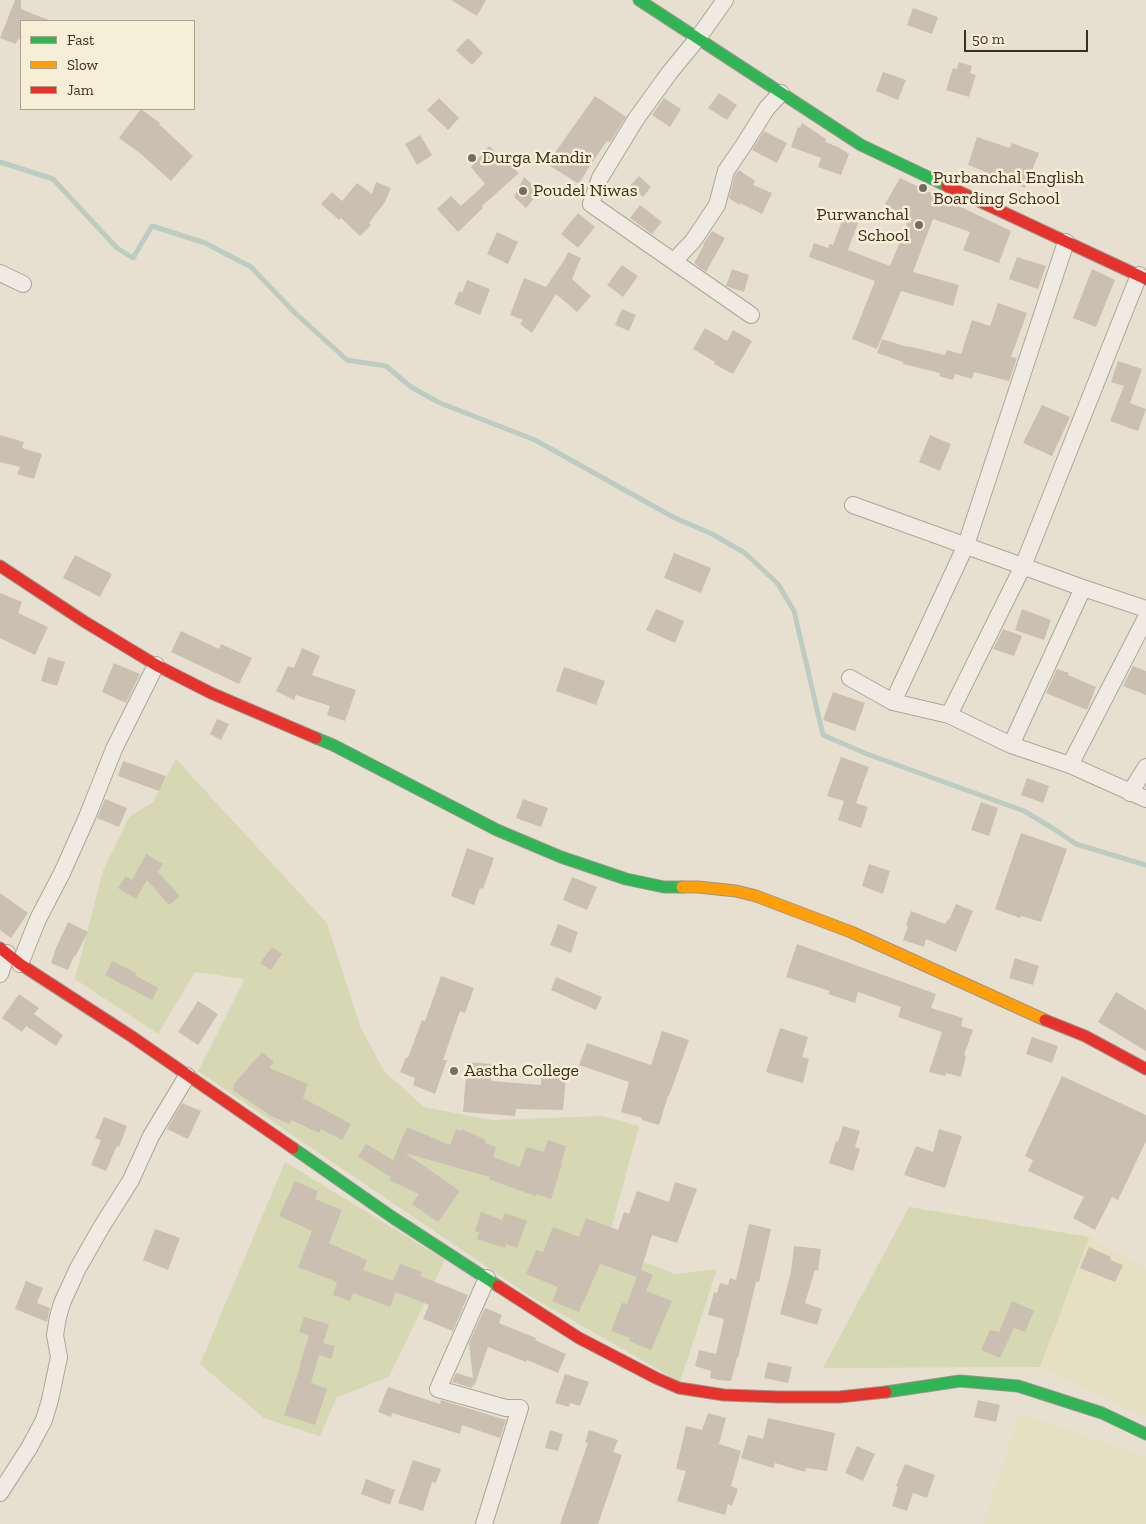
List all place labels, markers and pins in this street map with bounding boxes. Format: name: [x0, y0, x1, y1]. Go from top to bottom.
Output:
place label: Durga Mandir: [482, 147, 592, 169]
marker: Durga Mandir: [466, 152, 478, 164]
place label: Purbanchal English Boarding School: [933, 167, 1084, 210]
place label: Poudel Niwas: [533, 180, 638, 202]
marker: Purbanchal English Boarding School: [917, 182, 929, 194]
marker: Poudel Niwas: [517, 185, 529, 197]
place label: Purwanchal School: [816, 204, 909, 246]
marker: Purwanchal School: [913, 219, 925, 231]
place label: Aastha College: [464, 1060, 579, 1082]
marker: Aastha College: [448, 1065, 460, 1077]

